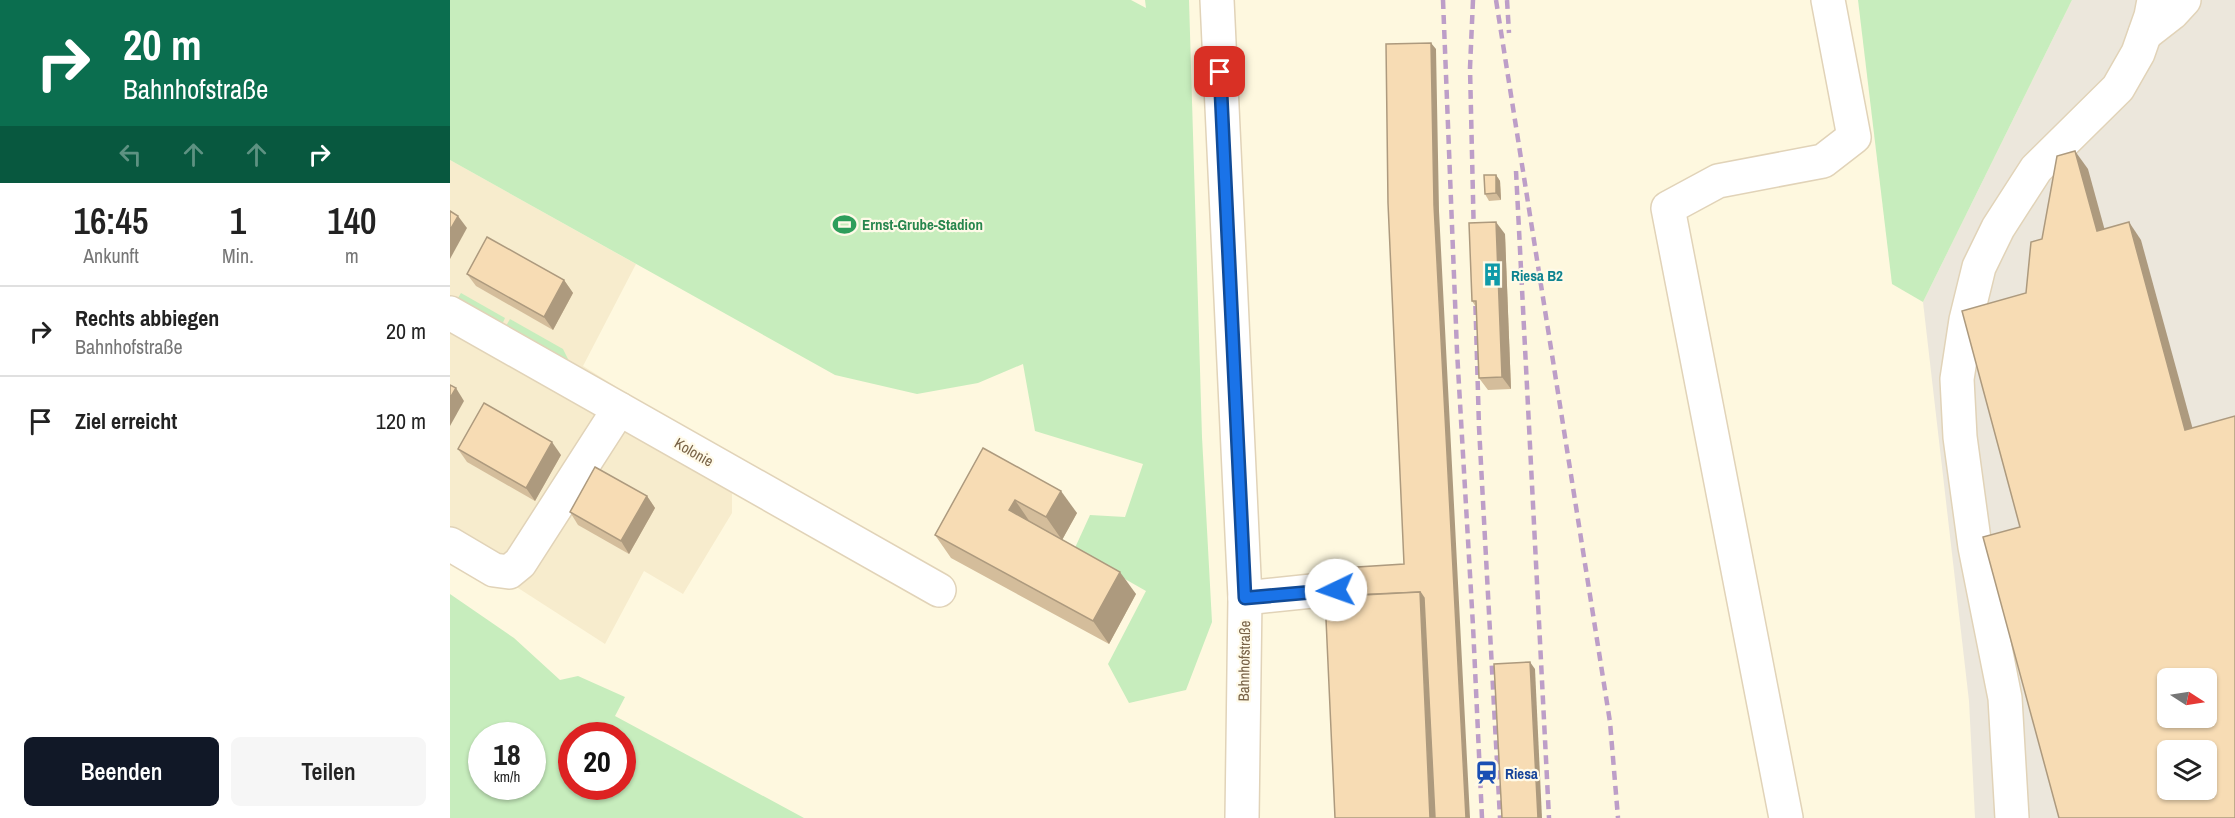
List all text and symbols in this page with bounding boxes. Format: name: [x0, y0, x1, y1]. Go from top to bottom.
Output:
text: 20 m: [123, 17, 202, 73]
icon: right: [24, 24, 102, 102]
pin: [1194, 46, 1245, 97]
icon: arrive: [1203, 55, 1236, 88]
text: Bahnhofstraße: [123, 71, 268, 107]
icon: left: [114, 138, 147, 171]
icon: ahead: [177, 138, 210, 171]
icon: ahead: [240, 138, 273, 171]
icon: right: [303, 138, 336, 171]
text: 16:45: [73, 197, 148, 245]
text: 1: [230, 197, 246, 245]
text: 140: [327, 197, 377, 245]
sports icon: Ernst-Grube-Stadion: [831, 211, 857, 237]
place label: Ernst-Grube-Stadion: [862, 214, 983, 235]
text: Ankunft: [83, 242, 139, 269]
text: Min.: [222, 242, 254, 269]
text: m: [345, 242, 359, 269]
building icon: Riesa B2: [1480, 262, 1506, 288]
place label: Riesa B2: [1511, 265, 1563, 286]
text: Rechts abbiegen: [75, 303, 219, 333]
icon: right: [24, 315, 57, 348]
text: 20 m: [386, 316, 426, 346]
text: Bahnhofstraße: [75, 333, 183, 360]
icon: arrive: [24, 405, 57, 438]
text: Ziel erreicht: [75, 406, 177, 436]
text: 120 m: [376, 406, 426, 436]
street label: Kolonie: [671, 432, 717, 472]
position arrow: [1304, 558, 1368, 622]
street label: Bahnhofstraße: [1233, 620, 1255, 702]
north arrow: [2157, 668, 2217, 728]
map controls: [2157, 668, 2217, 800]
speed limit sign: 20: [558, 722, 636, 800]
text: 18: [493, 734, 521, 774]
button: Beenden: [24, 737, 219, 806]
button: Teilen: [231, 737, 426, 806]
button: layers: [2157, 740, 2217, 800]
station icon: Riesa: [1474, 760, 1500, 786]
place label: Riesa: [1505, 763, 1538, 784]
text: km/h: [494, 766, 520, 787]

